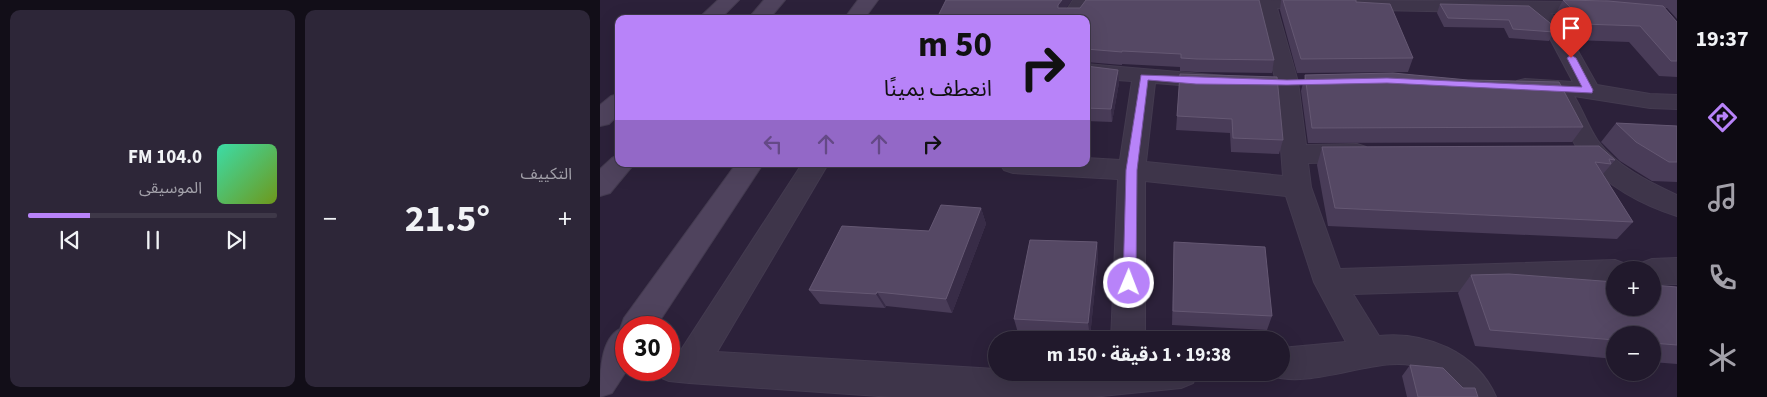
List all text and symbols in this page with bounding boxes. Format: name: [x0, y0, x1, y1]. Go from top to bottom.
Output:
pin: [1550, 7, 1592, 58]
icon: arrive: [1557, 14, 1585, 42]
text: 50 m: [918, 20, 992, 70]
text: 19:37: [1695, 23, 1749, 55]
icon: right: [1010, 35, 1075, 100]
text: انعطف يمينًا: [884, 73, 992, 105]
icon: directions: [1705, 100, 1740, 135]
icon: left: [759, 130, 787, 158]
icon: ahead: [812, 130, 840, 158]
icon: ahead: [865, 130, 893, 158]
icon: right: [918, 130, 946, 158]
text: 104.0 FM: [128, 144, 202, 171]
text: التكييف: [520, 163, 572, 185]
text: الموسيقى: [139, 177, 202, 199]
icon: music: [1705, 180, 1740, 215]
text: 21.5°: [405, 192, 490, 246]
text: −: [323, 199, 337, 239]
text: +: [558, 199, 572, 239]
icon: previous: [56, 226, 84, 254]
icon: pause: [139, 226, 167, 254]
icon: next: [222, 226, 250, 254]
position arrow: [1102, 256, 1154, 308]
icon: phone: [1705, 260, 1740, 295]
map controls: [1606, 261, 1661, 381]
button: +: [1606, 261, 1661, 316]
speed limit sign: 30: [615, 316, 680, 381]
button: −: [1606, 326, 1661, 381]
icon: climate: [1705, 340, 1740, 375]
text: 19:38 · 1 دقيقة · 150 m: [1047, 342, 1231, 369]

